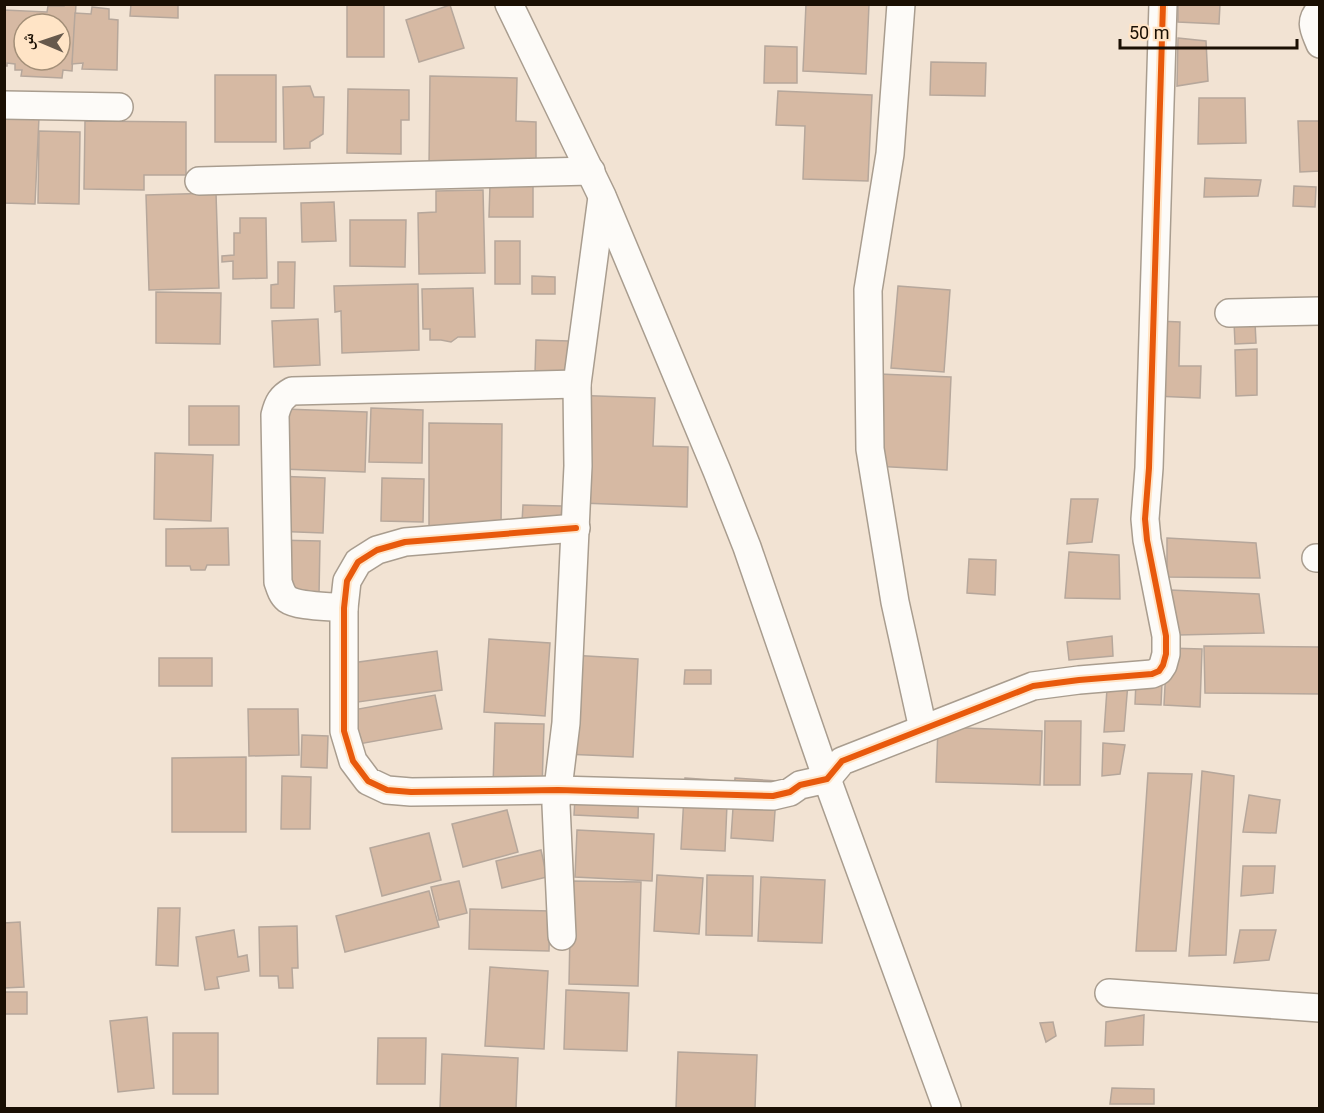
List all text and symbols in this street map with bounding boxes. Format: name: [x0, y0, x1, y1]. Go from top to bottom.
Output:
north arrow: [12, 12, 72, 72]
scale bar: [1120, 12, 1297, 50]
text: 50 m: [1129, 22, 1169, 43]
text: ش: [18, 33, 37, 50]

